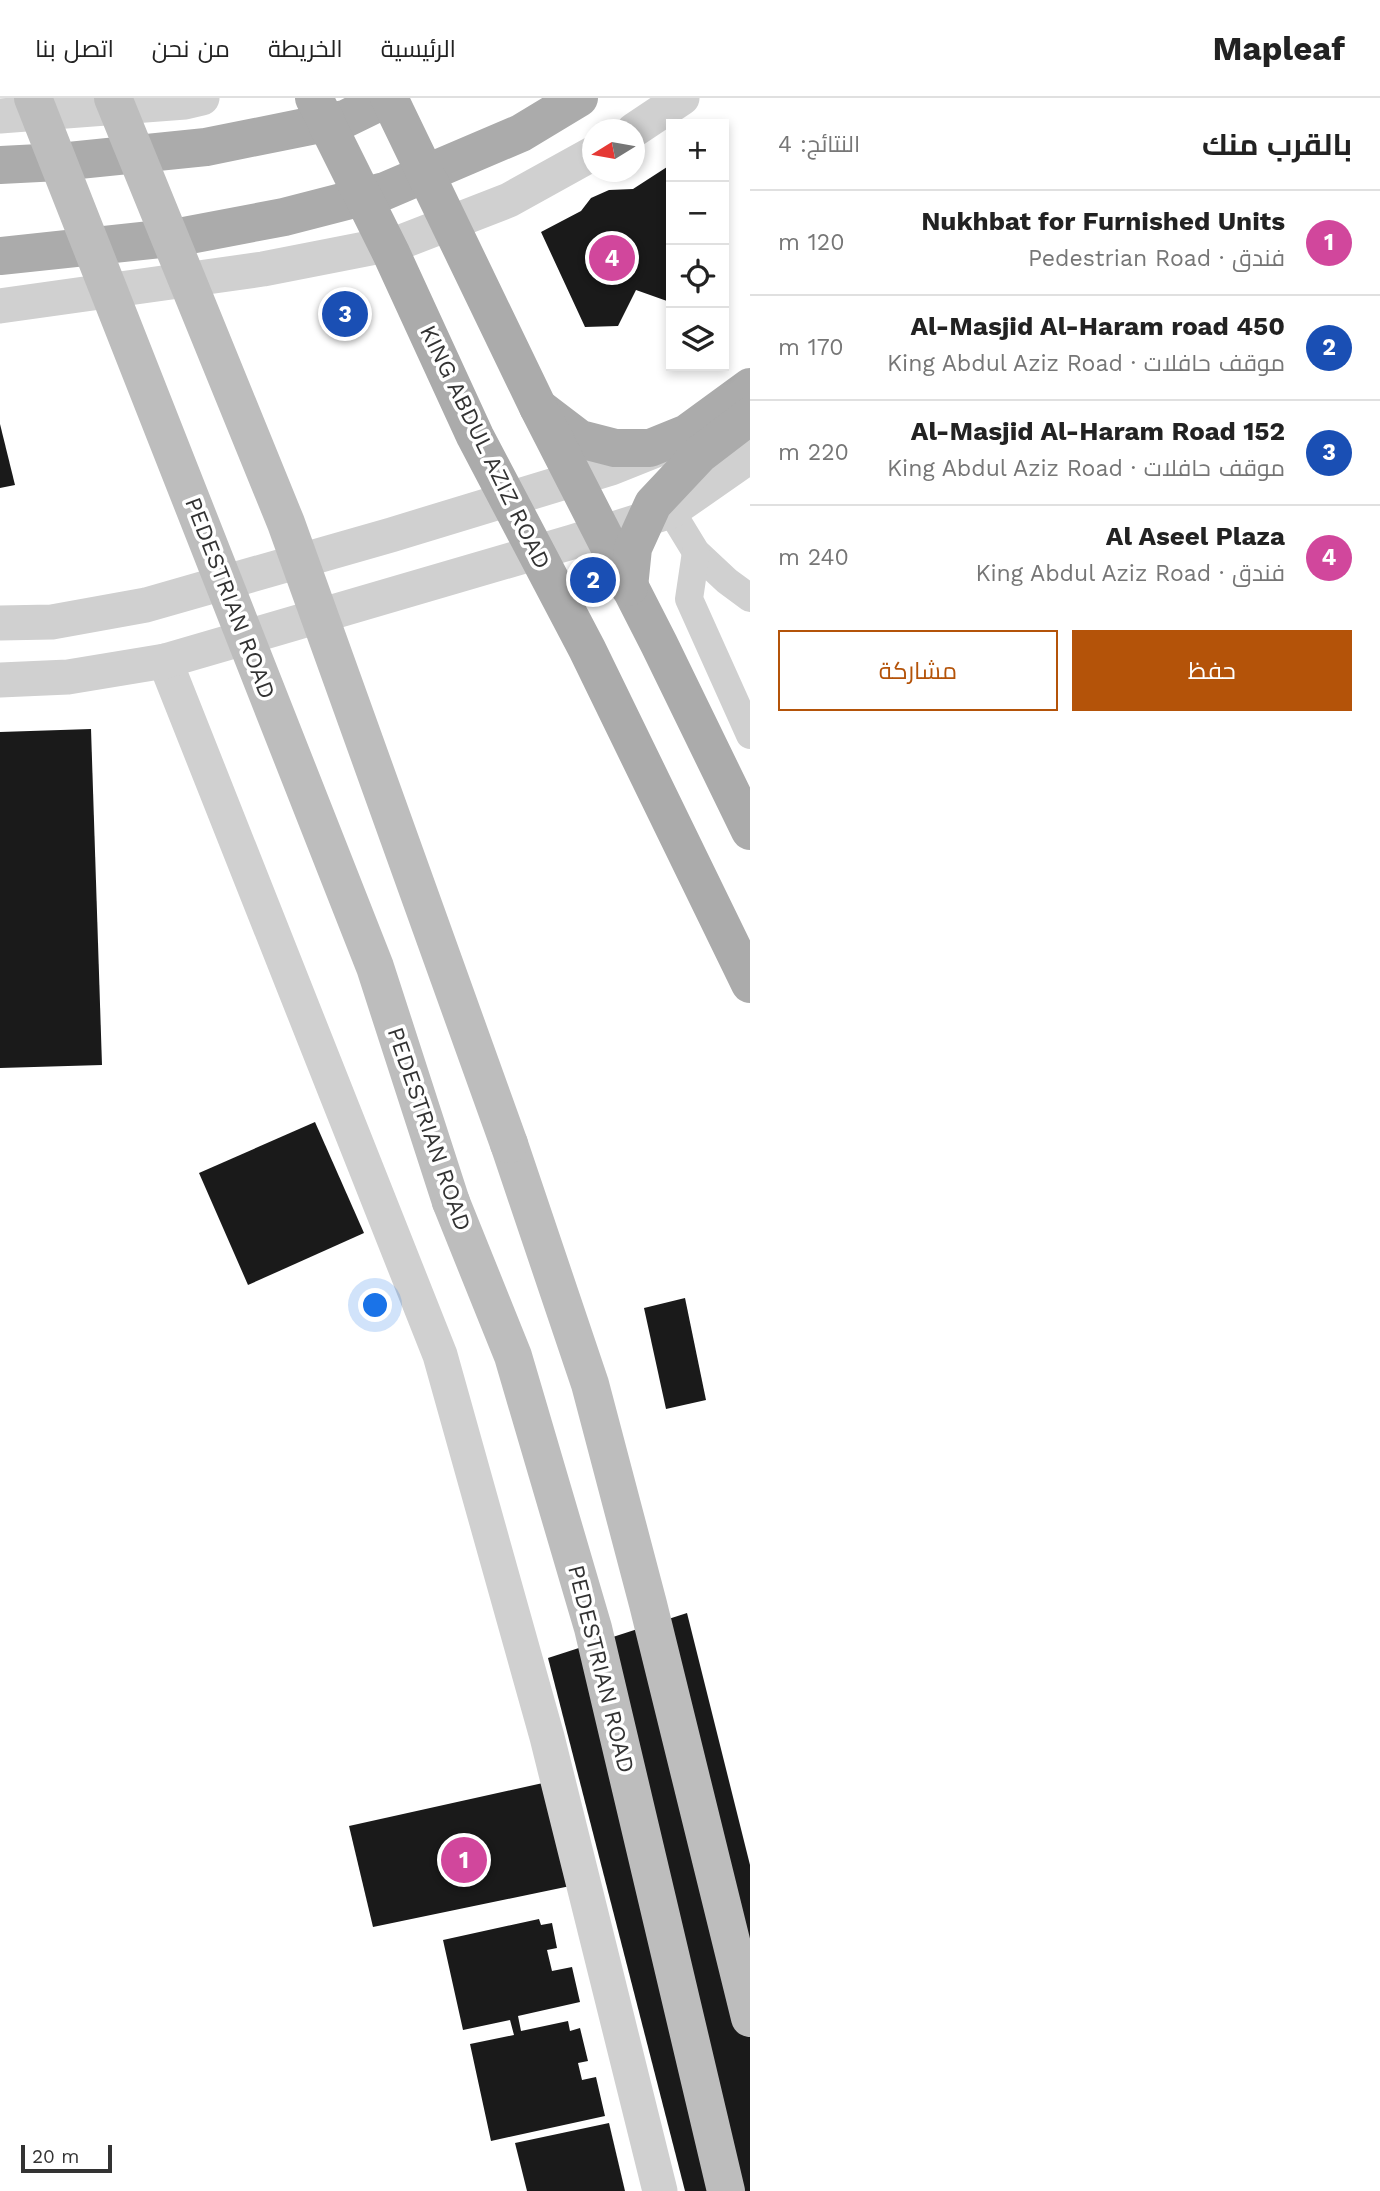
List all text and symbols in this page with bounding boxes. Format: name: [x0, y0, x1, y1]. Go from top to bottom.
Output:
text: Mapleaf: [1213, 29, 1345, 68]
text: اتصل بنا: [35, 35, 114, 63]
text: من نحن: [152, 35, 230, 63]
text: الخريطة: [268, 35, 343, 63]
text: الرئيسية: [381, 35, 456, 63]
north arrow: [582, 119, 645, 182]
map controls: [666, 119, 729, 371]
button: +: [666, 119, 729, 182]
text: بالقرب منك: [1202, 127, 1352, 162]
text: النتائج: 4: [778, 131, 860, 158]
button: −: [666, 182, 729, 245]
text: Nukhbat for Furnished Units: [921, 206, 1285, 236]
text: 120 m: [778, 229, 844, 256]
text: 1: [1324, 229, 1334, 256]
pin: 4: [589, 232, 635, 284]
button: locate: [666, 245, 729, 308]
text: فندق · Pedestrian Road: [1028, 245, 1285, 272]
pin: 3: [322, 288, 368, 340]
button: layers: [666, 308, 729, 371]
text: Al-Masjid Al-Haram road 450: [911, 311, 1285, 341]
street label: KING ABDUL AZIZ ROAD: [414, 321, 556, 573]
text: 170 m: [778, 334, 844, 361]
text: 2: [1322, 334, 1336, 361]
text: موقف حافلات · King Abdul Aziz Road: [887, 350, 1285, 377]
text: Al-Masjid Al-Haram Road 152: [911, 416, 1285, 446]
text: 220 m: [778, 439, 849, 466]
text: 3: [1322, 439, 1336, 466]
text: موقف حافلات · King Abdul Aziz Road: [887, 455, 1285, 482]
street label: PEDESTRIAN ROAD: [179, 493, 281, 703]
text: Al Aseel Plaza: [1106, 521, 1285, 551]
text: 240 m: [778, 544, 849, 571]
text: 4: [1322, 544, 1336, 571]
pin: 2: [570, 554, 616, 606]
text: فندق · King Abdul Aziz Road: [975, 560, 1285, 587]
button: مشاركة: [778, 630, 1058, 711]
button: حفظ: [1072, 630, 1352, 711]
street label: PEDESTRIAN ROAD: [381, 1024, 477, 1234]
your location: [358, 1288, 392, 1322]
street label: PEDESTRIAN ROAD: [562, 1562, 640, 1776]
pin: 1: [441, 1834, 487, 1886]
scale bar: [21, 2142, 112, 2174]
text: 20 m: [32, 2145, 79, 2168]

